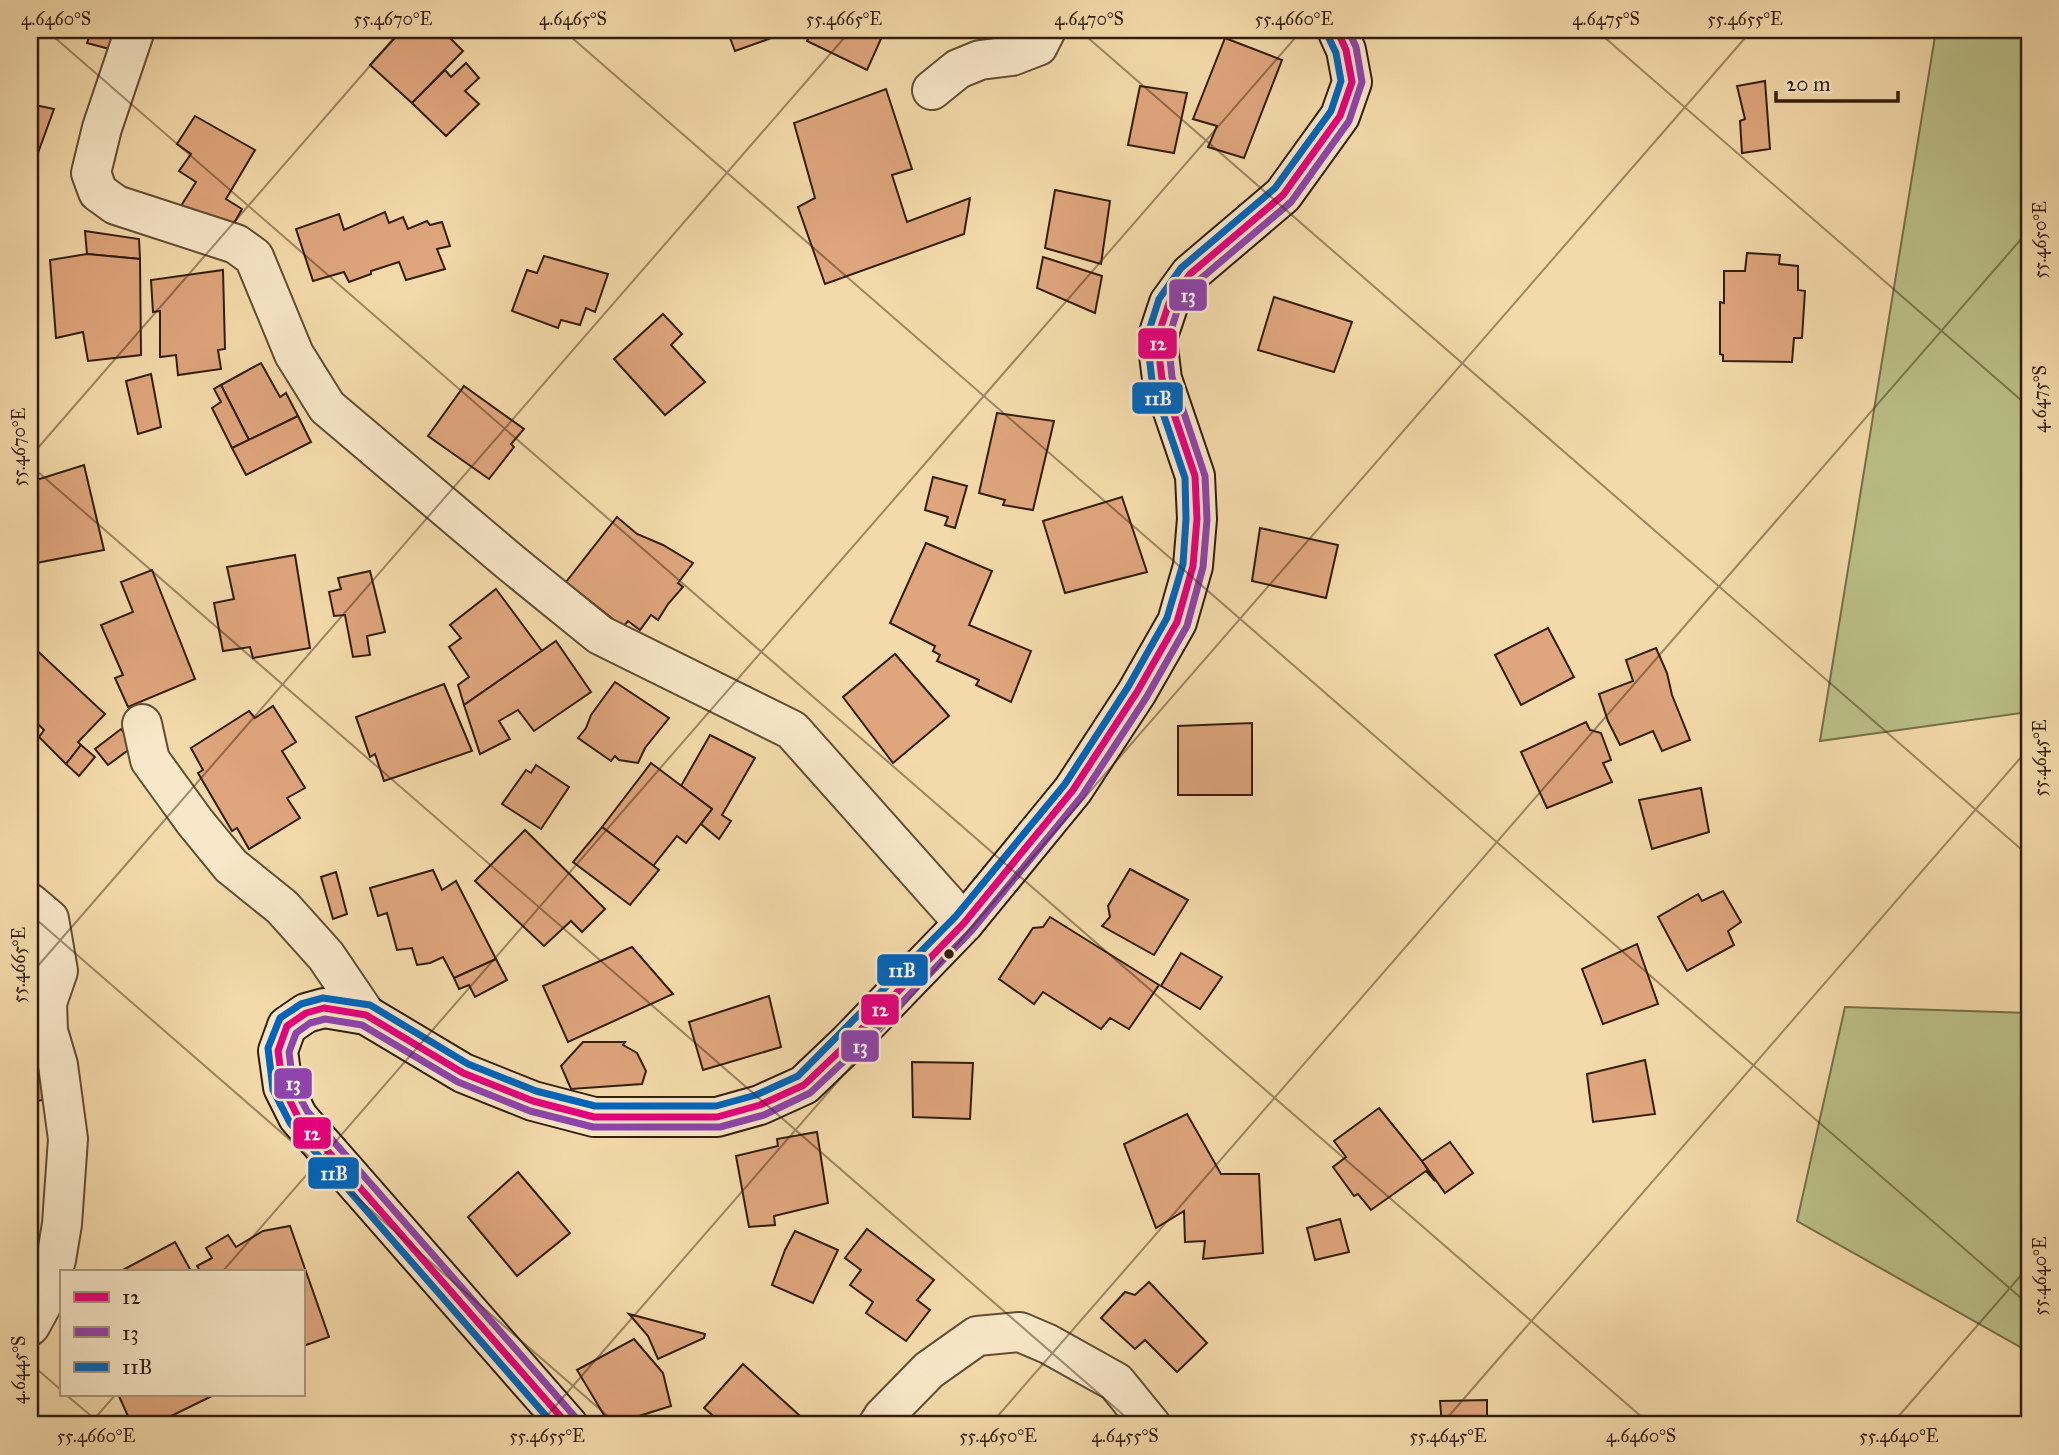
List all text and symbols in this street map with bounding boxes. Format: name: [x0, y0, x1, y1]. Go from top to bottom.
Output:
text: 4.6460°S: [21, 8, 91, 30]
text: 55.4670°E: [354, 8, 433, 30]
text: 4.6465°S: [539, 8, 607, 30]
text: 55.4665°E: [806, 8, 882, 30]
text: 4.6470°S: [1054, 8, 1124, 30]
text: 55.4660°E: [1255, 8, 1333, 30]
text: 4.6475°S: [1572, 8, 1640, 30]
text: 55.4655°E: [1707, 8, 1783, 30]
scale bar: [1776, 60, 1898, 104]
text: 20 m: [1786, 71, 1831, 97]
text: 55.4650°E: [2029, 201, 2051, 279]
line badge: 13: [1168, 278, 1208, 312]
text: 13: [1180, 284, 1196, 308]
line badge: 12: [1137, 327, 1178, 360]
text: 12: [1150, 332, 1167, 355]
text: 4.6475°S: [2029, 365, 2051, 433]
line badge: 11B: [1131, 381, 1184, 415]
text: 11B: [1144, 387, 1172, 410]
text: 55.4670°E: [8, 407, 30, 486]
text: 55.4645°E: [2029, 719, 2051, 797]
text: 55.4665°E: [8, 927, 30, 1003]
unlabelled marker: [942, 947, 956, 961]
line badge: 11B: [876, 953, 929, 987]
text: 11B: [888, 959, 916, 982]
line badge: 12: [860, 993, 900, 1026]
text: 12: [872, 998, 889, 1021]
line badge: 13: [840, 1029, 880, 1063]
text: 13: [852, 1035, 868, 1059]
line badge: 13: [273, 1067, 313, 1100]
text: 13: [285, 1072, 301, 1096]
line badge: 12: [292, 1116, 332, 1150]
text: 12: [304, 1122, 321, 1145]
line badge: 11B: [307, 1156, 360, 1190]
text: 11B: [320, 1162, 348, 1185]
text: 55.4640°E: [2029, 1236, 2051, 1316]
legend: [60, 1270, 304, 1396]
text: 12: [122, 1284, 141, 1310]
text: 13: [122, 1320, 139, 1346]
text: 4.6445°S: [8, 1336, 30, 1404]
text: 11B: [122, 1354, 152, 1380]
text: 55.4660°E: [57, 1425, 135, 1447]
text: 55.4655°E: [509, 1425, 585, 1447]
text: 55.4650°E: [959, 1425, 1037, 1447]
text: 4.6455°S: [1091, 1425, 1159, 1447]
text: 55.4645°E: [1409, 1425, 1487, 1447]
text: 4.6460°S: [1606, 1425, 1676, 1447]
text: 55.4640°E: [1859, 1425, 1939, 1447]

